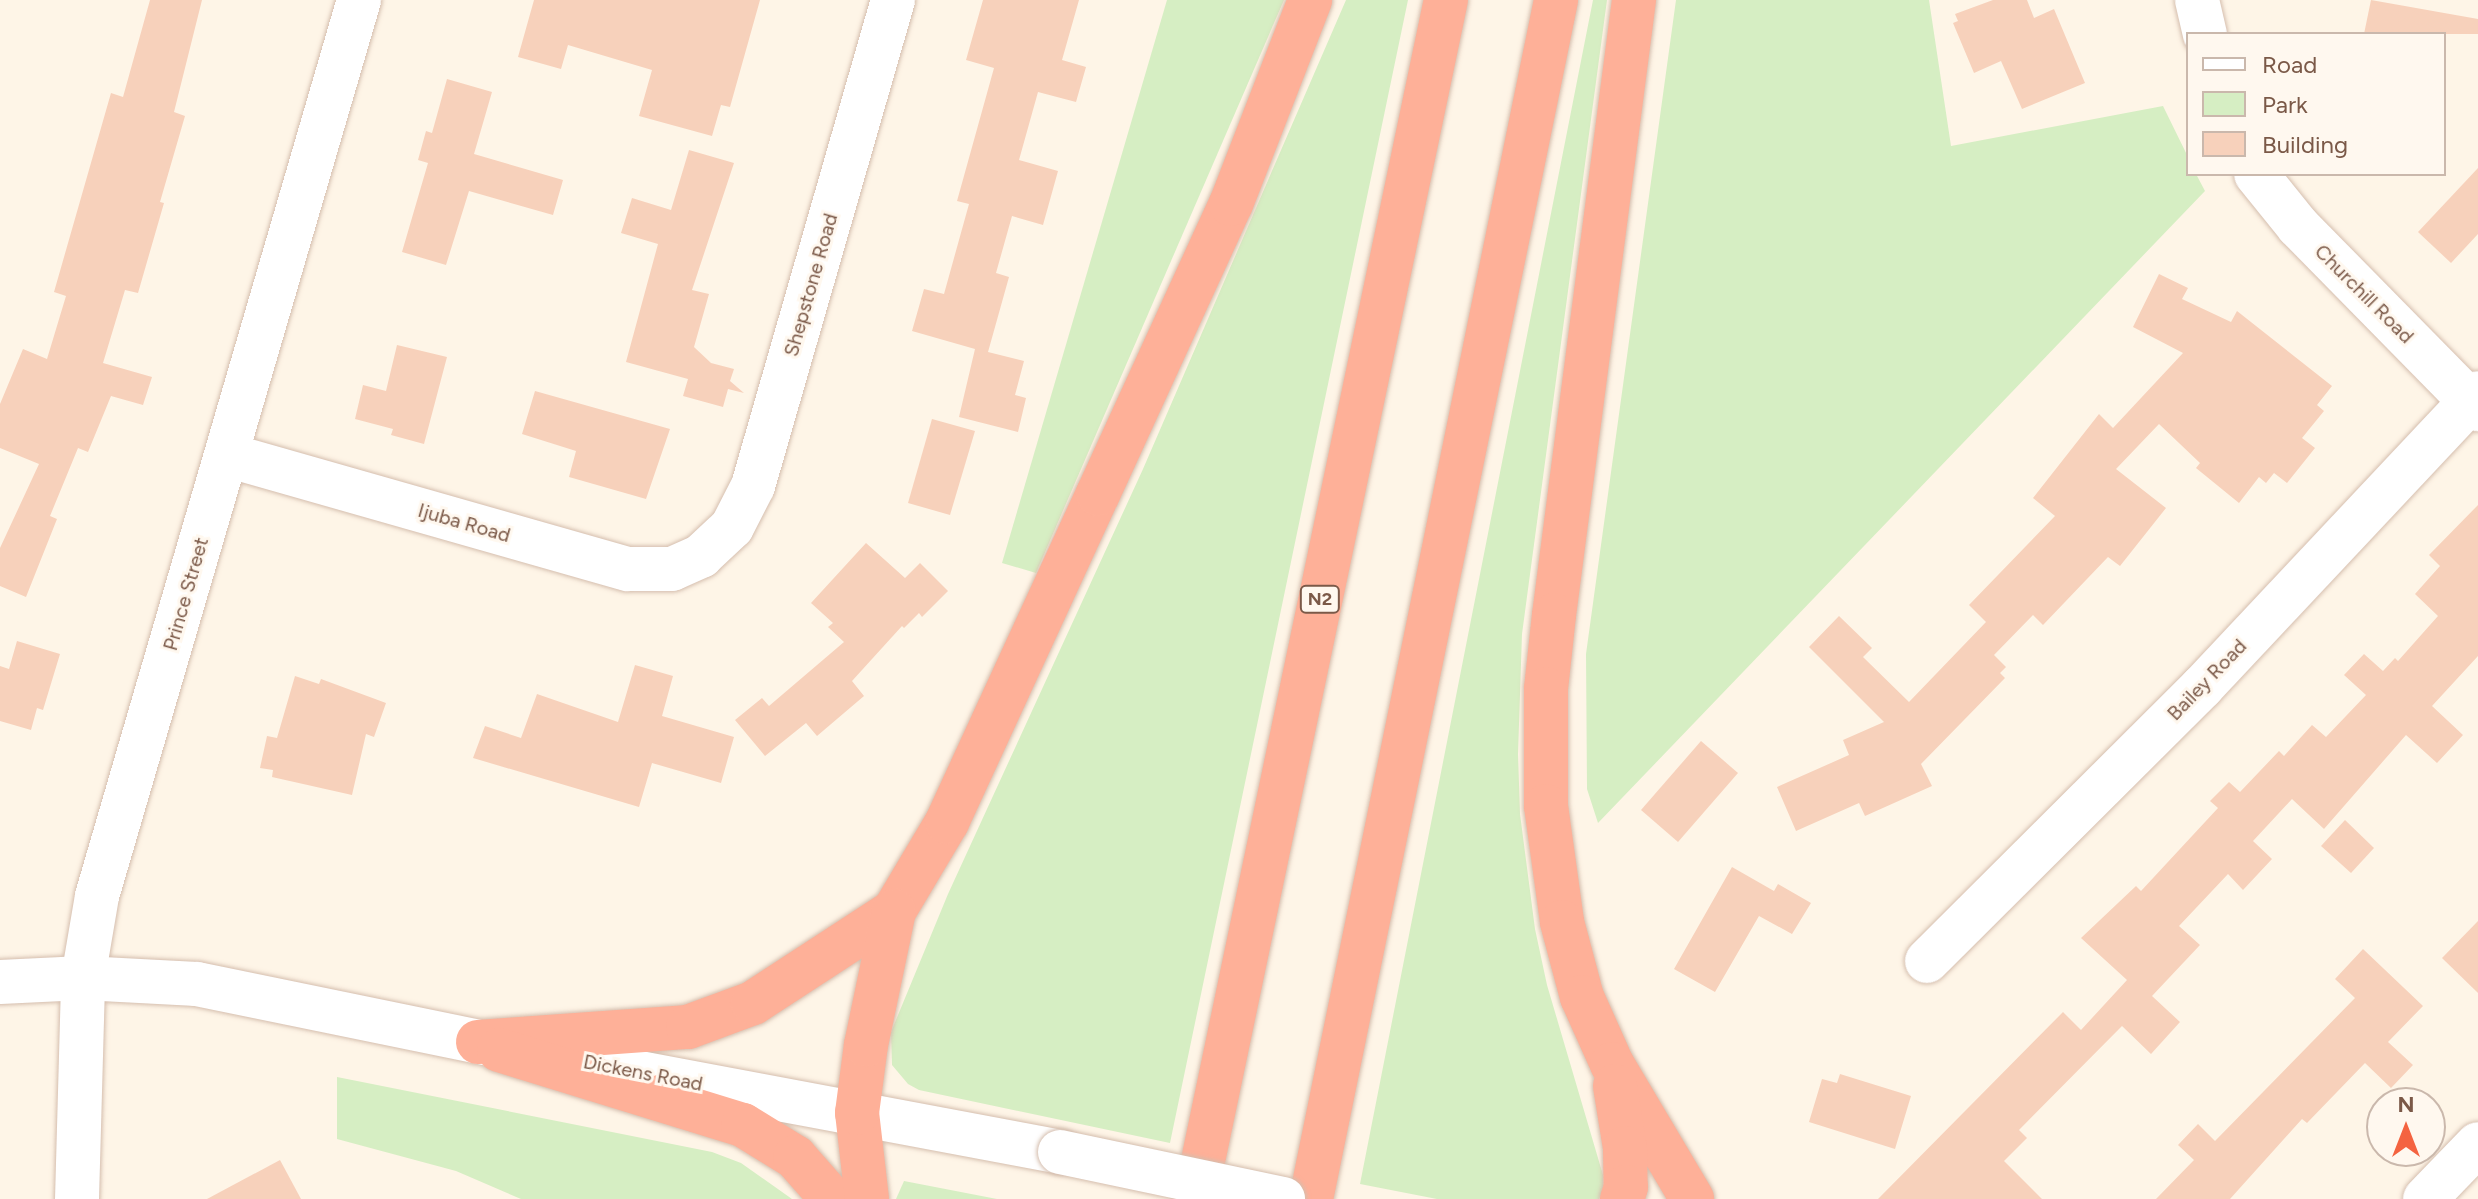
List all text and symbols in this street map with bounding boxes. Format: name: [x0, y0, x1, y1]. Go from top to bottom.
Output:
legend: [2186, 32, 2446, 176]
text: Road: [2262, 50, 2317, 79]
text: Park: [2262, 90, 2308, 119]
text: Building: [2262, 130, 2348, 159]
street label: Shepstone Road: [779, 211, 843, 359]
street label: Churchill Road: [2310, 240, 2418, 348]
street label: Ijuba Road: [415, 498, 513, 548]
street label: Prince Street: [158, 535, 214, 653]
road number: N2: [1298, 585, 1342, 613]
street label: Bailey Road: [2162, 634, 2252, 726]
street label: Dickens Road: [581, 1050, 705, 1096]
north arrow: [2366, 1087, 2446, 1167]
text: N: [2397, 1091, 2415, 1118]

